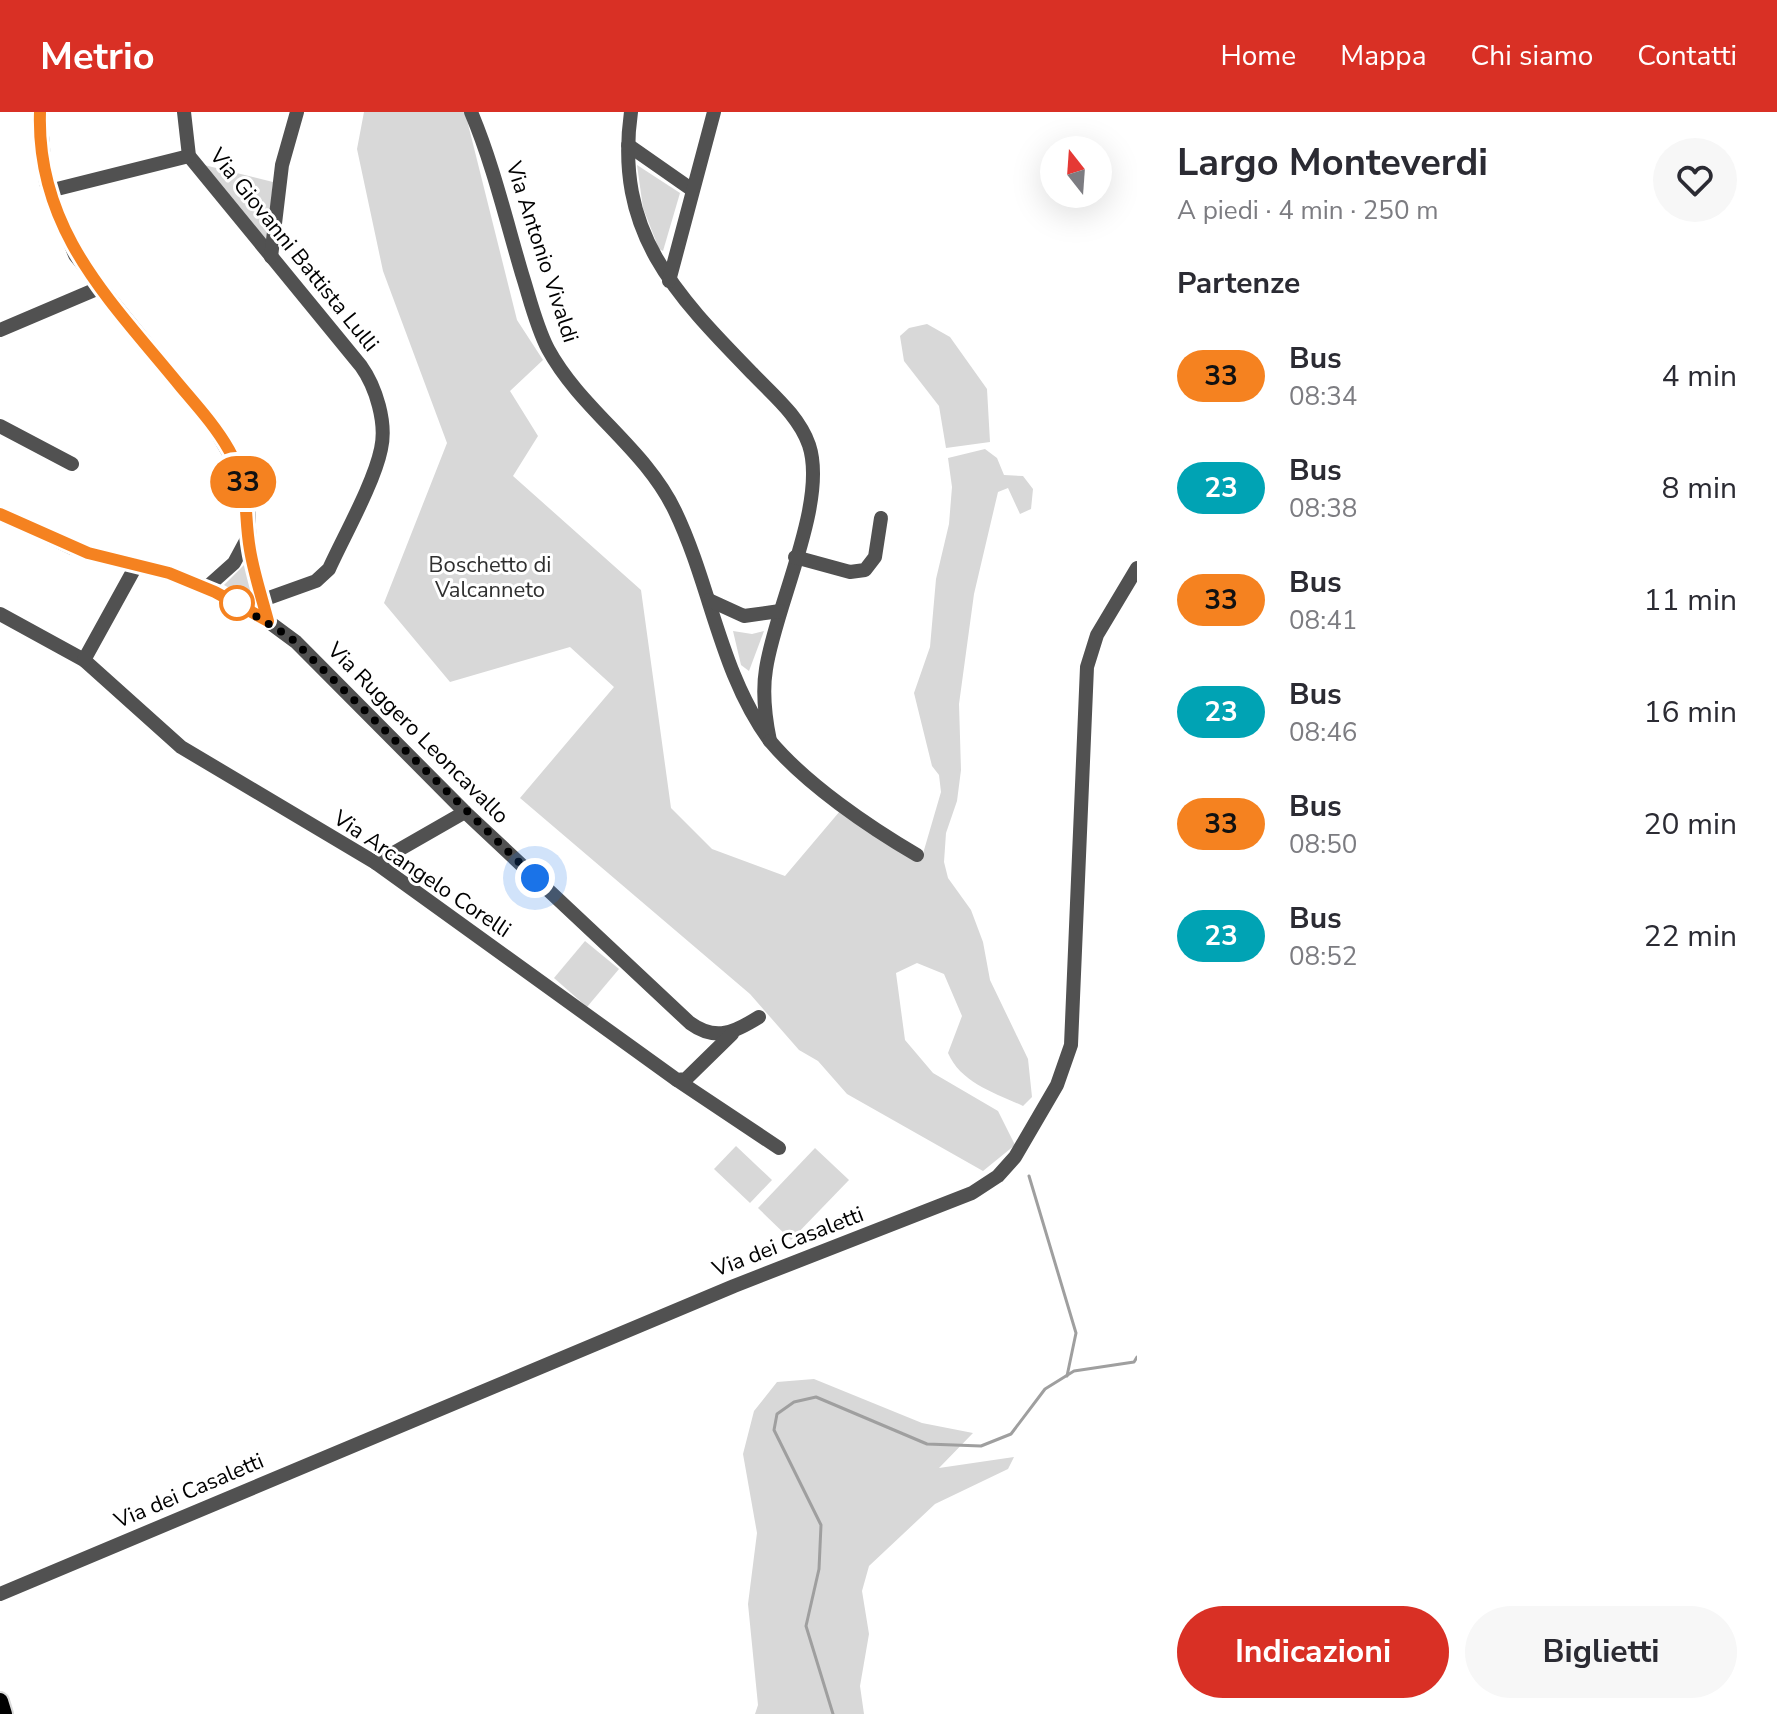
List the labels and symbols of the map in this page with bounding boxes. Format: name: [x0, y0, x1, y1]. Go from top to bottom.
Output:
north arrow: [1040, 136, 1112, 208]
street label: Via Giovanni Battista Lulli: [202, 141, 385, 358]
street label: Via Antonio Vivaldi: [498, 157, 585, 346]
line badge: 33: [207, 456, 279, 508]
park label: Boschetto di Valcanneto: [429, 550, 551, 605]
unlabelled marker: [220, 586, 254, 620]
street label: Via Ruggero Leoncavallo: [320, 635, 515, 830]
street label: Via Arcangelo Corelli: [326, 803, 517, 945]
your location: [515, 858, 555, 898]
street label: Via dei Casaletti: [707, 1199, 868, 1285]
street label: Via dei Casaletti: [109, 1446, 268, 1536]

